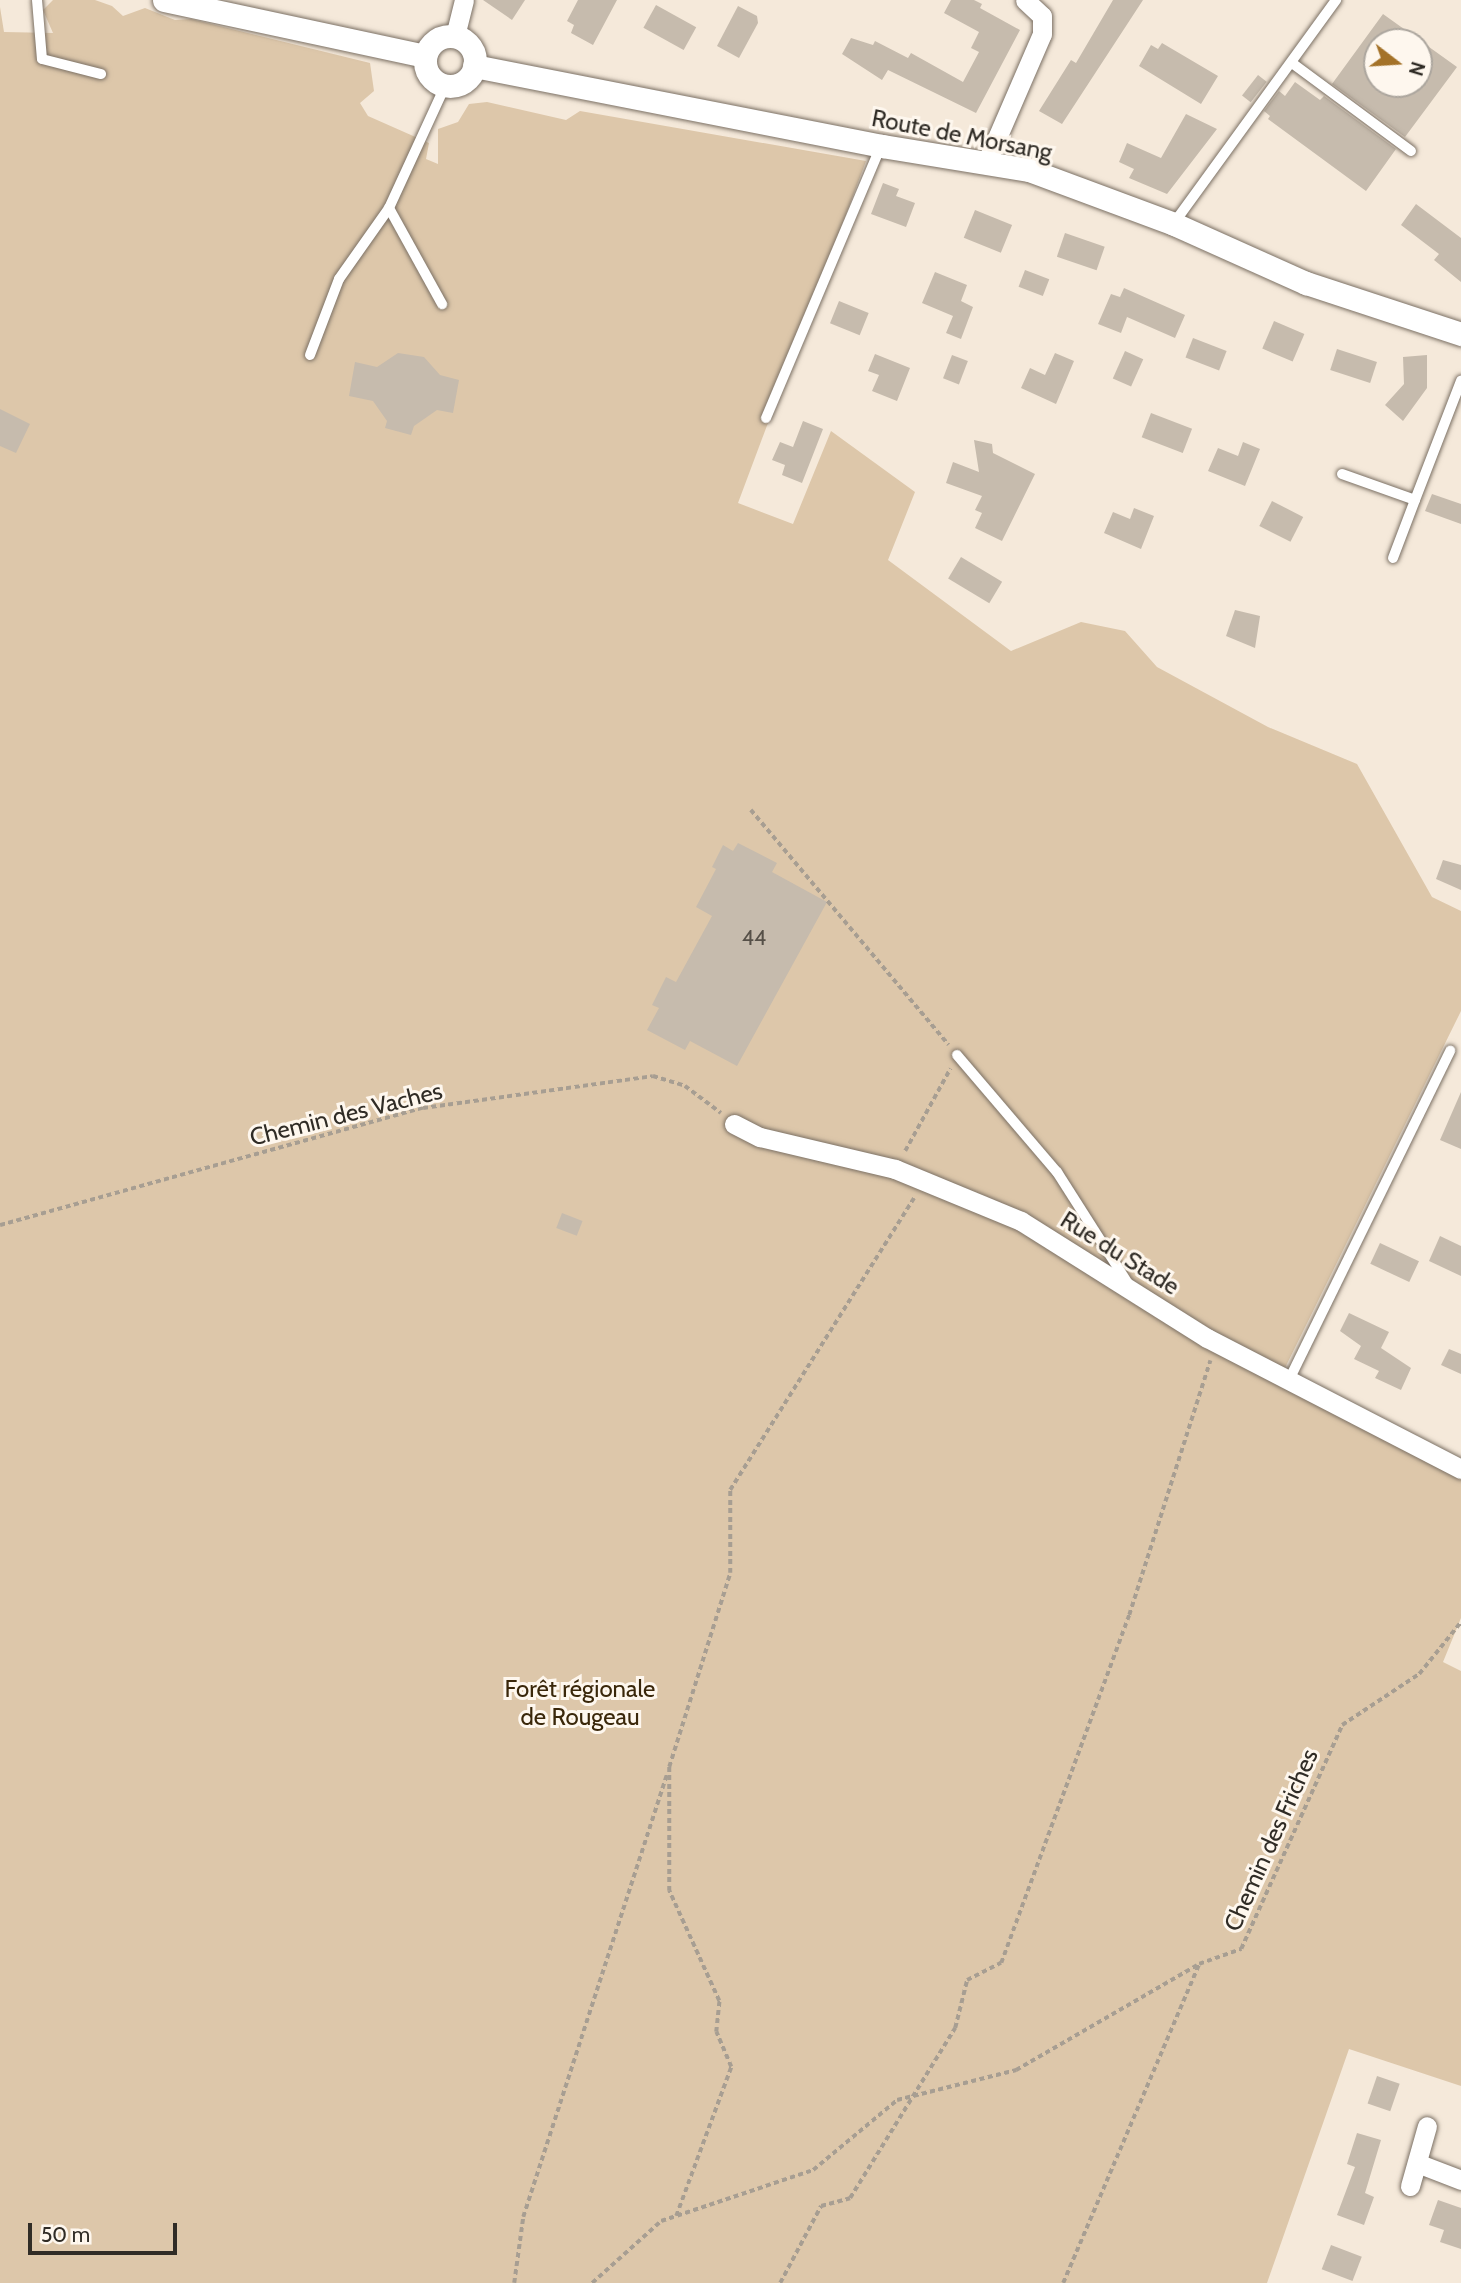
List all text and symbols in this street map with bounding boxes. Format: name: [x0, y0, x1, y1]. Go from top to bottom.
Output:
north arrow: [1363, 28, 1433, 98]
text: N: [1404, 59, 1430, 78]
street label: Route de Morsang: [869, 103, 1055, 167]
house number: 44: [742, 925, 766, 951]
street label: Chemin des Vaches: [247, 1076, 445, 1152]
street label: Rue du Stade: [1055, 1205, 1185, 1301]
park label: Forêt régionale de Rougeau: [505, 1675, 655, 1731]
street label: Chemin des Friches: [1218, 1745, 1324, 1935]
scale bar: [32, 2210, 180, 2254]
text: 50 m: [41, 2222, 90, 2247]

